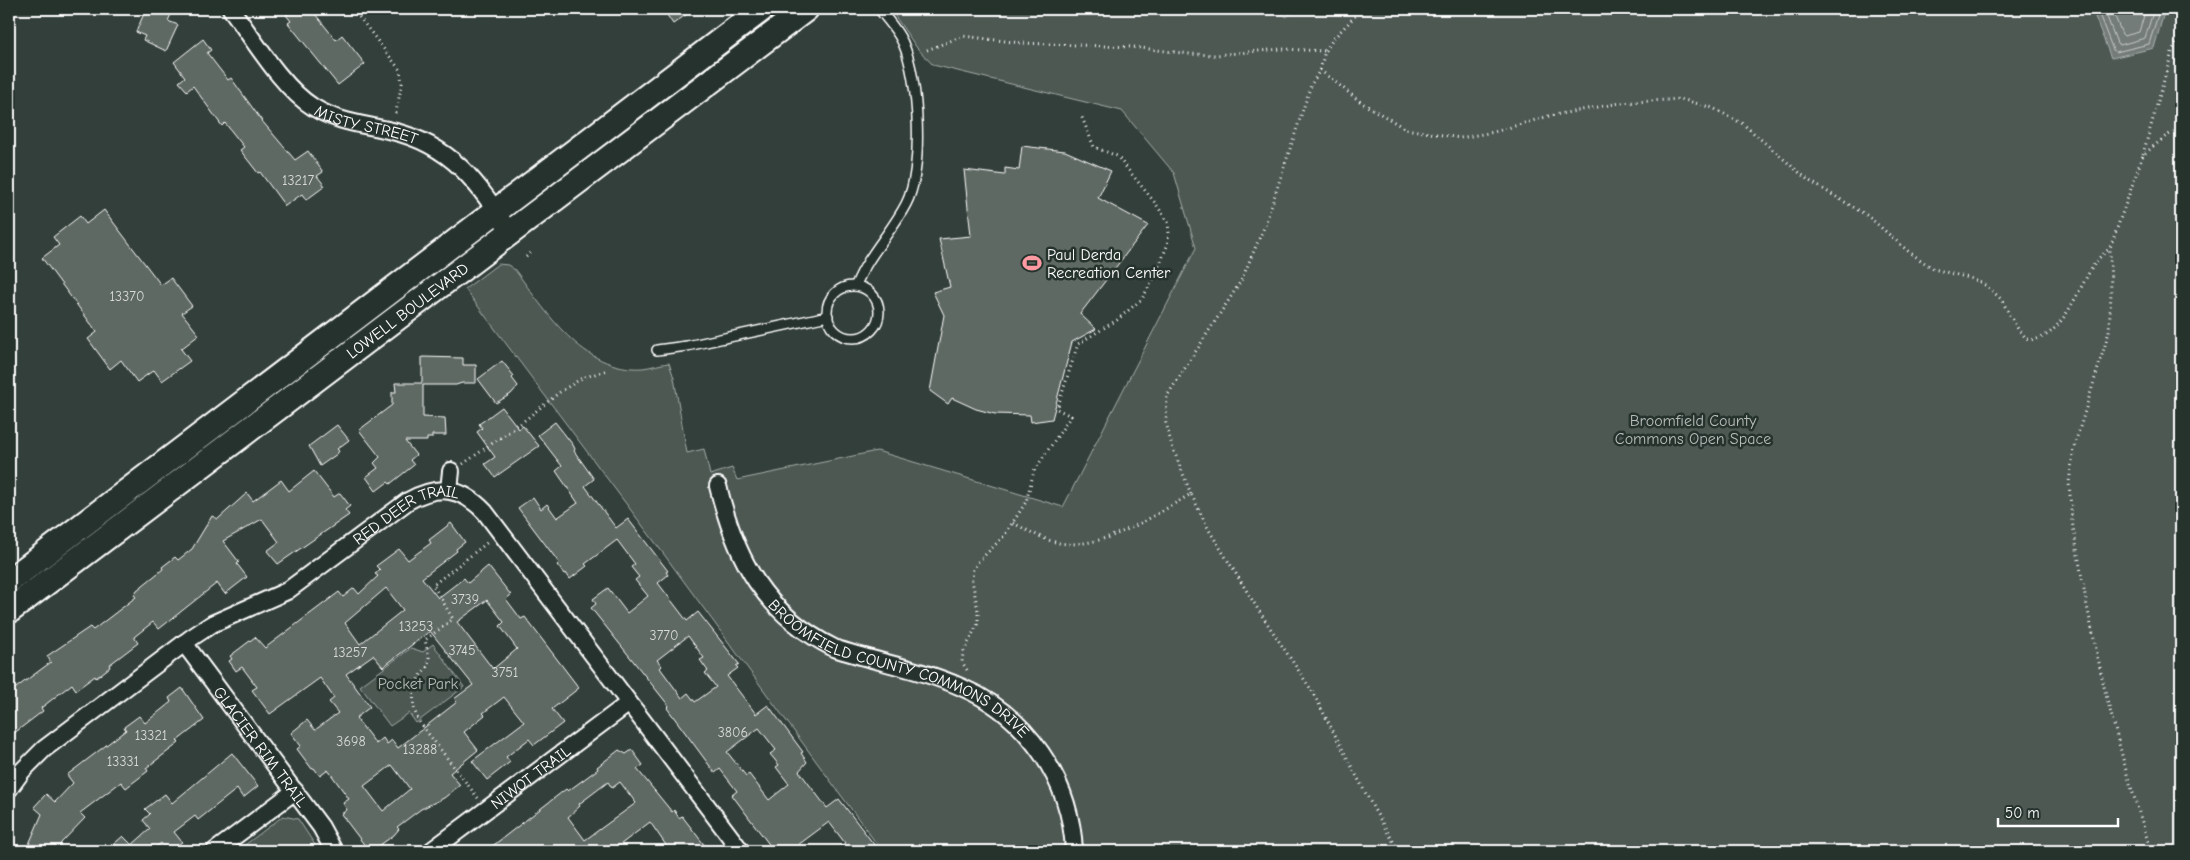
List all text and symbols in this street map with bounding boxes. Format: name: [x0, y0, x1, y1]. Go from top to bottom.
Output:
street label: MISTY STREET: [311, 102, 421, 149]
house number: 13217: [282, 172, 314, 189]
place label: Paul Derda Recreation Center: [1047, 246, 1171, 282]
sports icon: Paul Derda Recreation Center: [1021, 252, 1043, 274]
street label: LOWELL BOULEVARD: [343, 259, 472, 363]
house number: 13370: [110, 288, 144, 305]
park label: Broomfield County Commons Open Space: [1615, 412, 1771, 448]
street label: RED DEER TRAIL: [350, 482, 462, 549]
house number: 3739: [451, 591, 479, 608]
street label: BROOMFIELD COUNTY COMMONS DRIVE: [764, 596, 1033, 742]
house number: 13253: [399, 618, 433, 635]
house number: 3770: [650, 627, 678, 644]
house number: 3745: [449, 642, 475, 659]
house number: 13257: [333, 644, 367, 661]
house number: 3751: [492, 664, 518, 681]
park label: Pocket Park: [378, 675, 458, 693]
street label: GLACIER RIM TRAIL: [210, 683, 311, 811]
house number: 3806: [718, 724, 748, 741]
house number: 13321: [135, 727, 167, 744]
house number: 3698: [336, 733, 366, 750]
house number: 13288: [403, 741, 437, 758]
street label: NIWOT TRAIL: [488, 742, 574, 813]
house number: 13331: [107, 753, 139, 770]
scale bar: [1998, 795, 2118, 827]
text: 50 m: [2005, 804, 2040, 822]

